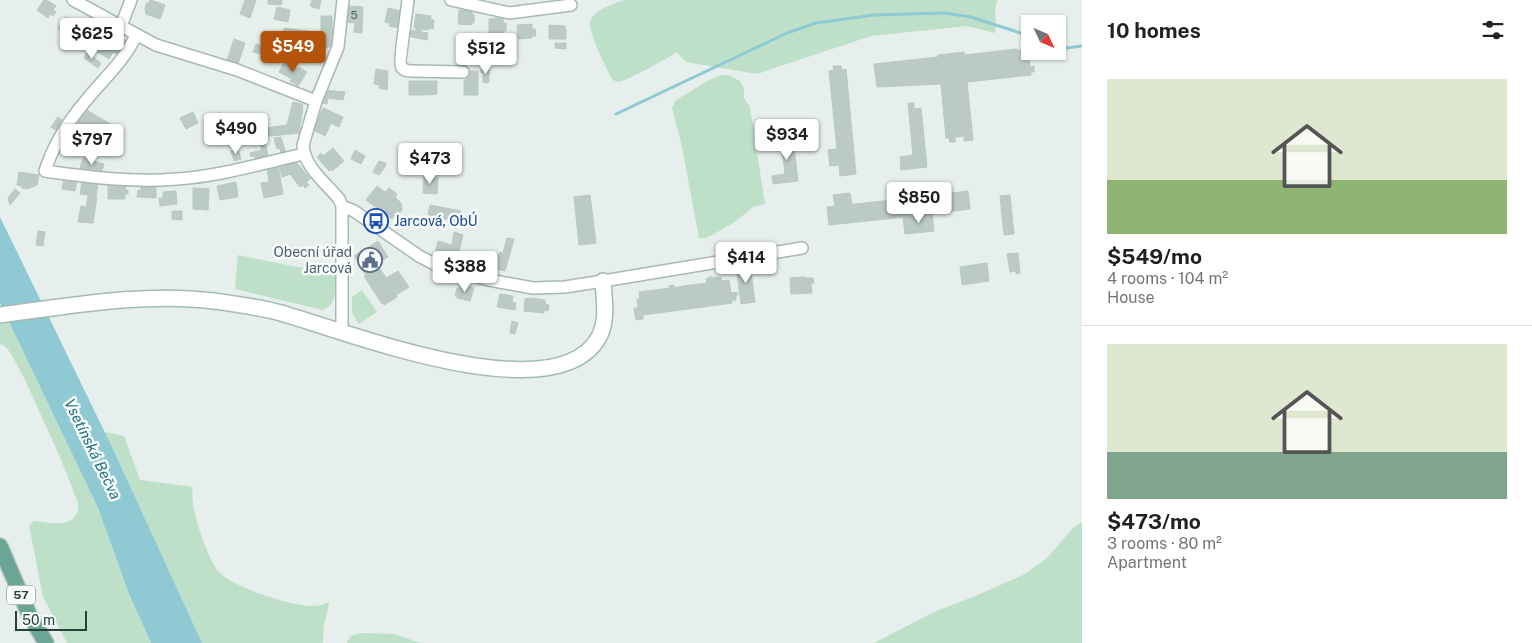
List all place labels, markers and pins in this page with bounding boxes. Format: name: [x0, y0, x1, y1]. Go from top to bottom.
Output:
pin: $625: [62, 18, 122, 60]
pin: $549: [263, 30, 323, 73]
pin: $512: [456, 32, 516, 75]
pin: $490: [206, 112, 266, 155]
pin: $934: [757, 119, 817, 161]
pin: $797: [62, 124, 122, 166]
pin: $473: [400, 142, 460, 185]
pin: $850: [889, 182, 949, 224]
bus stop icon: Jarcová, ObÚ: [363, 208, 389, 234]
place label: Jarcová, ObÚ: [394, 211, 478, 229]
pin: $414: [716, 242, 776, 284]
place label: Obecní úřad Jarcová: [274, 244, 352, 276]
public building icon: Obecní úřad Jarcová: [357, 247, 383, 273]
pin: $388: [435, 250, 495, 293]

